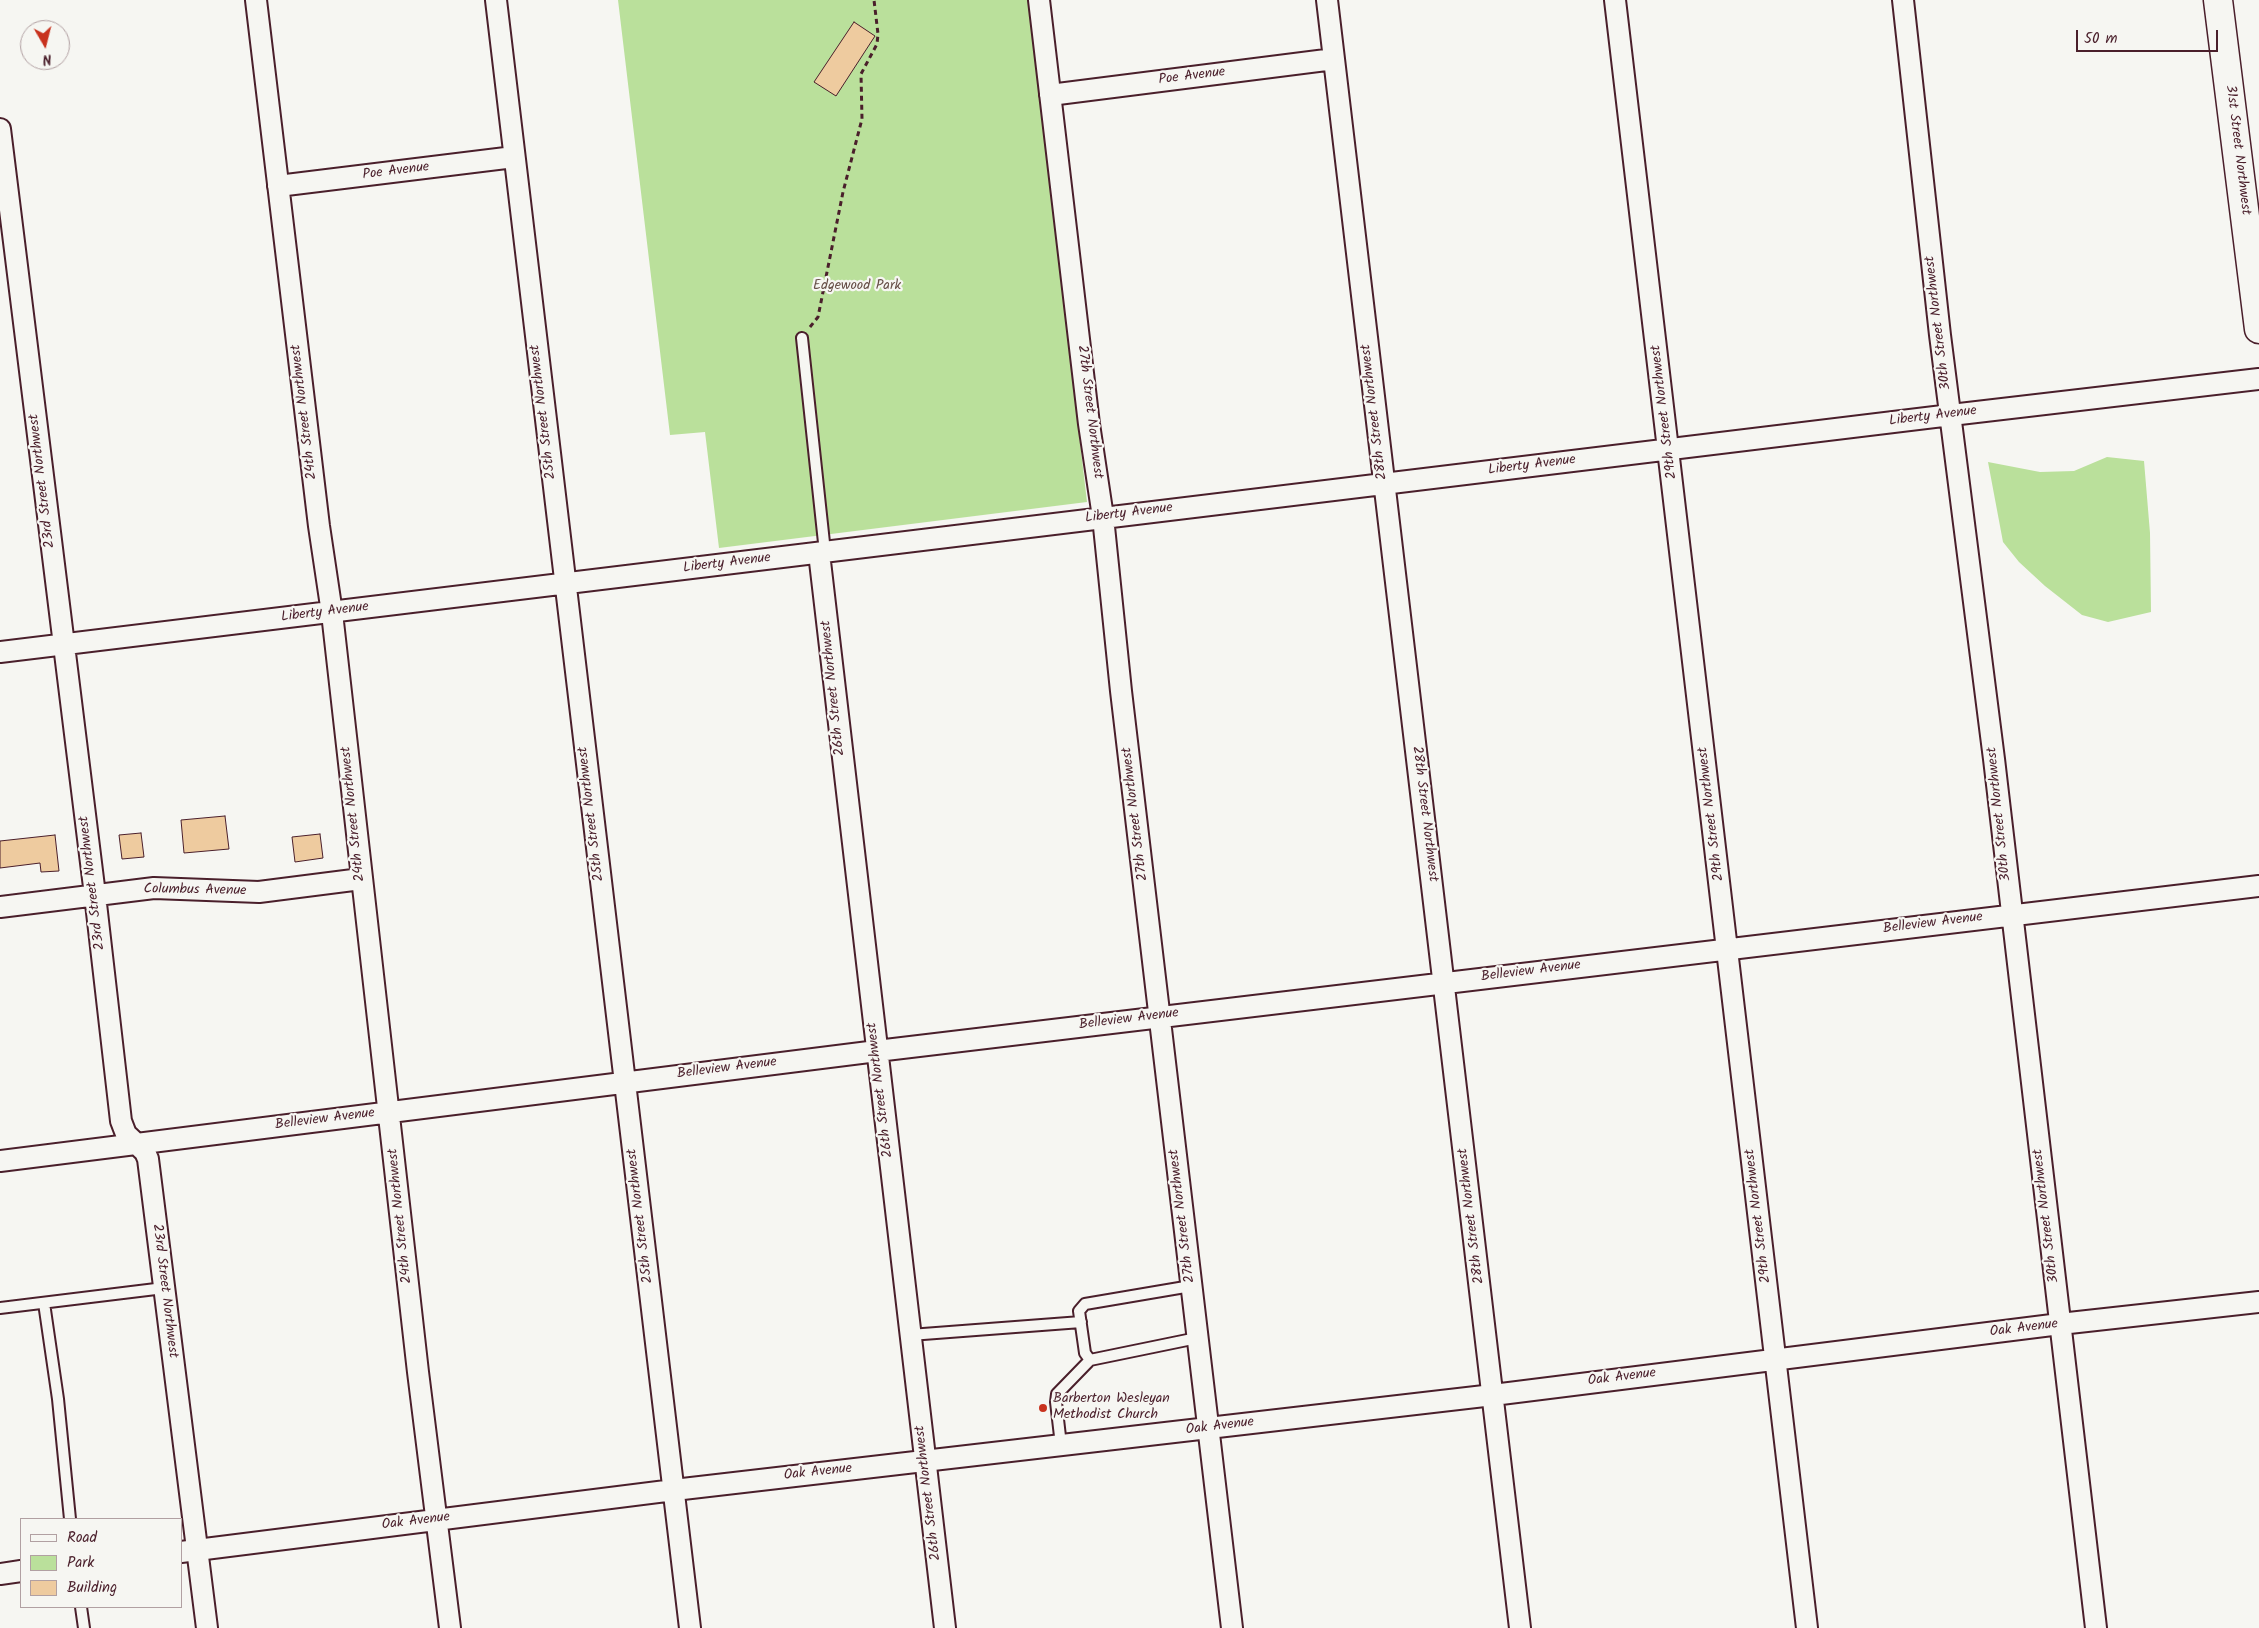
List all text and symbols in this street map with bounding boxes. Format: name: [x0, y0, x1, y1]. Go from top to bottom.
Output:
north arrow: [20, 20, 70, 70]
scale bar: [2079, 20, 2222, 52]
text: 50 m: [2084, 27, 2118, 51]
text: N: [41, 47, 53, 70]
street label: Poe Avenue: [1158, 65, 1226, 89]
street label: 31st Street Northwest: [2221, 84, 2253, 216]
street label: Poe Avenue: [362, 160, 430, 184]
street label: 30th Street Northwest: [1922, 255, 1956, 391]
park label: Edgewood Park: [813, 279, 901, 295]
street label: 24th Street Northwest: [288, 343, 322, 481]
street label: 28th Street Northwest: [1358, 343, 1392, 481]
street label: 25th Street Northwest: [527, 344, 561, 480]
street label: 27th Street Northwest: [1072, 344, 1106, 480]
street label: 29th Street Northwest: [1648, 344, 1682, 480]
street label: Liberty Avenue: [1888, 403, 1978, 431]
street label: 23rd Street Northwest: [26, 413, 60, 549]
street label: Liberty Avenue: [1487, 452, 1577, 480]
street label: Liberty Avenue: [1084, 500, 1174, 528]
street label: Liberty Avenue: [682, 550, 772, 578]
street label: Liberty Avenue: [280, 599, 370, 627]
street label: 26th Street Northwest: [819, 619, 849, 757]
street label: 28th Street Northwest: [1407, 745, 1441, 883]
street label: 24th Street Northwest: [339, 746, 369, 882]
street label: 25th Street Northwest: [575, 746, 609, 882]
street label: 27th Street Northwest: [1119, 746, 1153, 882]
street label: 29th Street Northwest: [1695, 746, 1729, 882]
street label: 30th Street Northwest: [1985, 746, 2015, 882]
street label: 23rd Street Northwest: [76, 815, 110, 951]
street label: Columbus Avenue: [143, 882, 247, 900]
street label: Belleview Avenue: [1882, 910, 1984, 938]
street label: Belleview Avenue: [1480, 958, 1582, 986]
street label: Belleview Avenue: [1078, 1006, 1180, 1034]
street label: 26th Street Northwest: [864, 1021, 898, 1159]
street label: Belleview Avenue: [676, 1055, 778, 1083]
street label: Belleview Avenue: [274, 1106, 376, 1134]
street label: 28th Street Northwest: [1455, 1147, 1489, 1285]
street label: 24th Street Northwest: [386, 1148, 416, 1284]
street label: 25th Street Northwest: [624, 1148, 658, 1284]
street label: 27th Street Northwest: [1166, 1148, 1200, 1284]
street label: 29th Street Northwest: [1742, 1148, 1776, 1284]
street label: 30th Street Northwest: [2030, 1148, 2064, 1284]
street label: 23rd Street Northwest: [147, 1223, 181, 1359]
street label: Oak Avenue: [1989, 1316, 2059, 1342]
street label: Oak Avenue: [1587, 1365, 1657, 1391]
place label: Barberton Wesleyan Methodist Church: [1053, 1392, 1170, 1424]
marker: Barberton Wesleyan Methodist Church: [1037, 1402, 1049, 1414]
street label: Oak Avenue: [1185, 1414, 1255, 1440]
street label: 26th Street Northwest: [912, 1424, 946, 1562]
street label: Oak Avenue: [783, 1461, 853, 1485]
street label: Oak Avenue: [381, 1509, 451, 1535]
legend: [20, 1518, 182, 1608]
text: Road: [67, 1526, 97, 1550]
text: Park: [67, 1551, 94, 1575]
text: Building: [67, 1576, 117, 1600]

